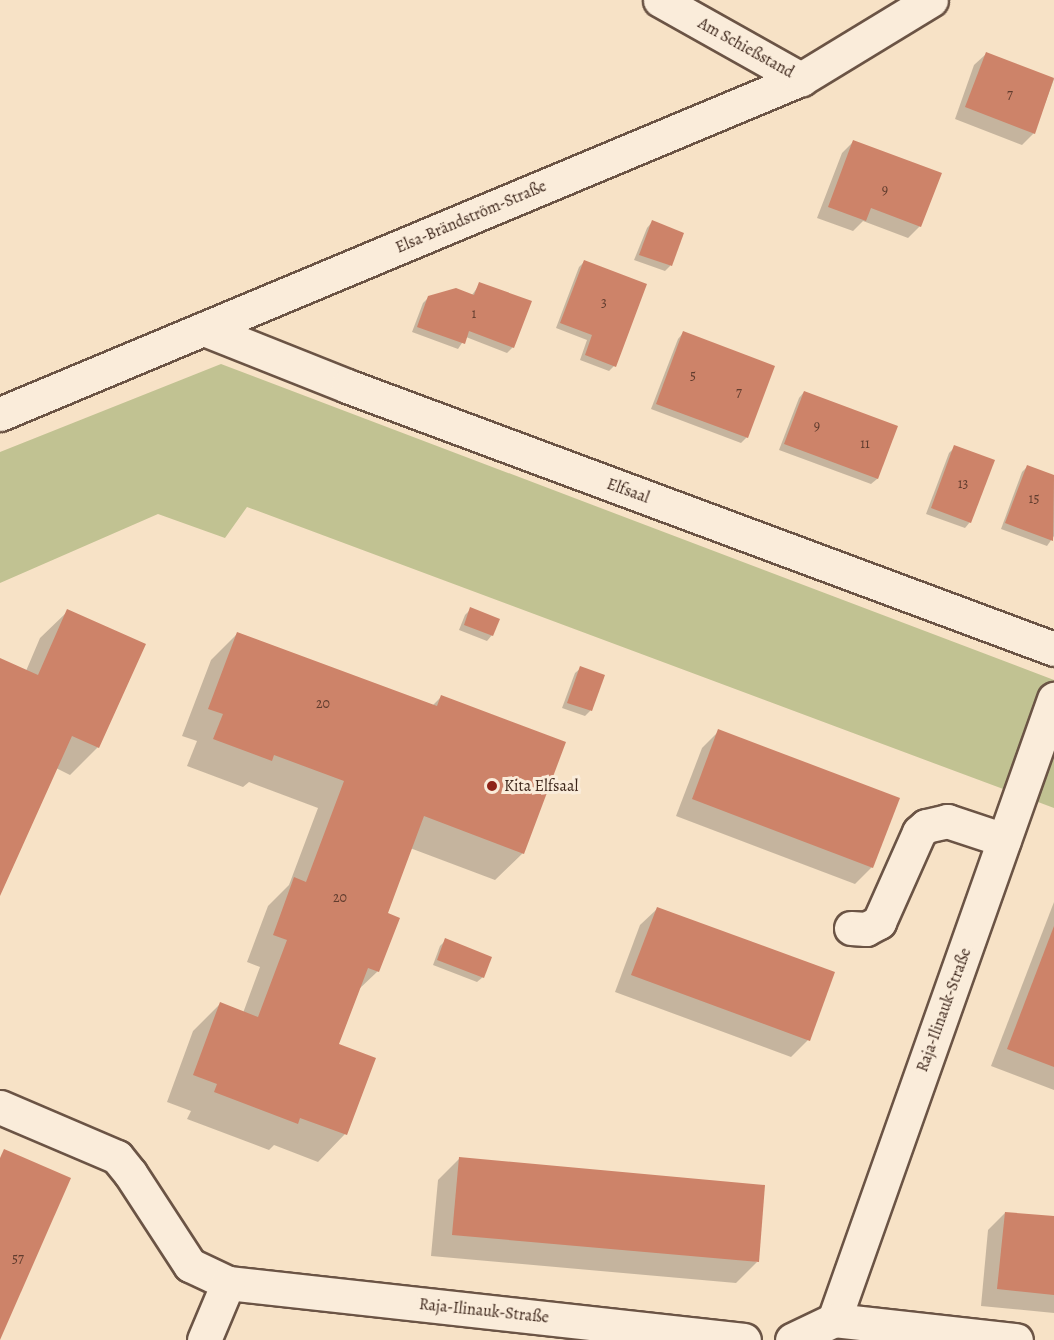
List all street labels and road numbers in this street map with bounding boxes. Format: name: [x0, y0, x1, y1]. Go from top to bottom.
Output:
street label: Am Schießstand: [695, 14, 797, 82]
street label: Elsa-Brändström-Straße: [393, 177, 549, 257]
street label: Elfsaal: [604, 474, 652, 508]
street label: Raja-Ilinauk-Straße: [913, 945, 975, 1075]
street label: Raja-Ilinauk-Straße: [418, 1295, 550, 1327]

